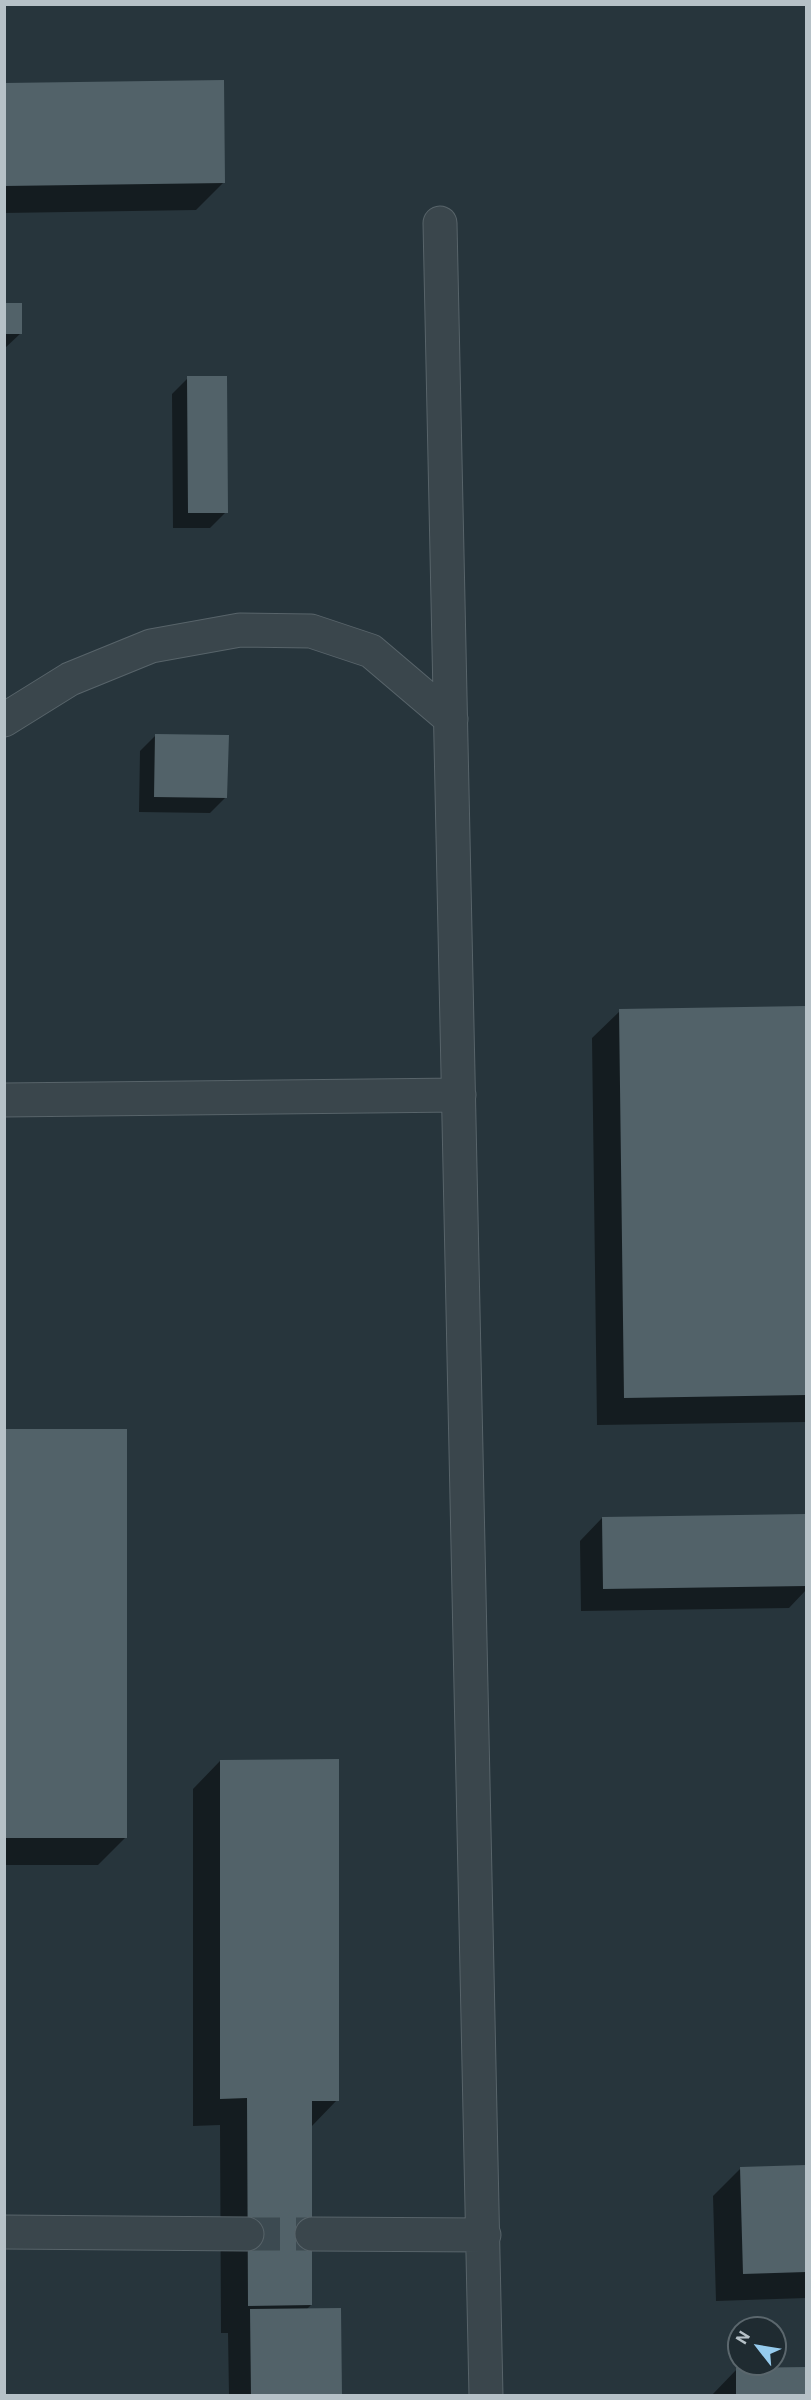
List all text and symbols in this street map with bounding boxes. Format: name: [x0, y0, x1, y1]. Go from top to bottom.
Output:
north arrow: [727, 2316, 787, 2376]
text: N: [732, 2328, 754, 2347]

